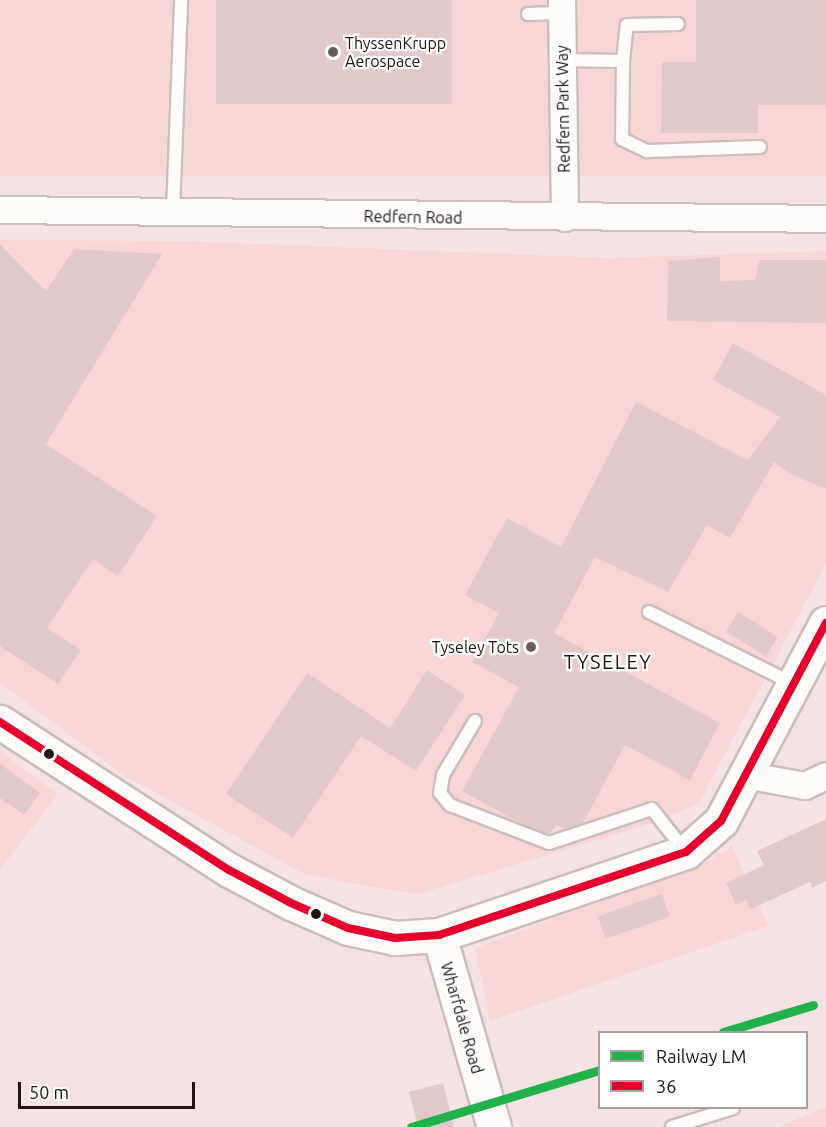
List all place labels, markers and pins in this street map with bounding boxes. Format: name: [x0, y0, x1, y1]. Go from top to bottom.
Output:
place label: ThyssenKrupp Aerospace: [345, 33, 446, 71]
marker: ThyssenKrupp Aerospace: [326, 45, 340, 59]
place label: Tyseley Tots: [432, 637, 519, 657]
marker: Tyseley Tots: [524, 640, 538, 654]
unlabelled marker: [43, 748, 55, 760]
unlabelled marker: [310, 908, 322, 920]

